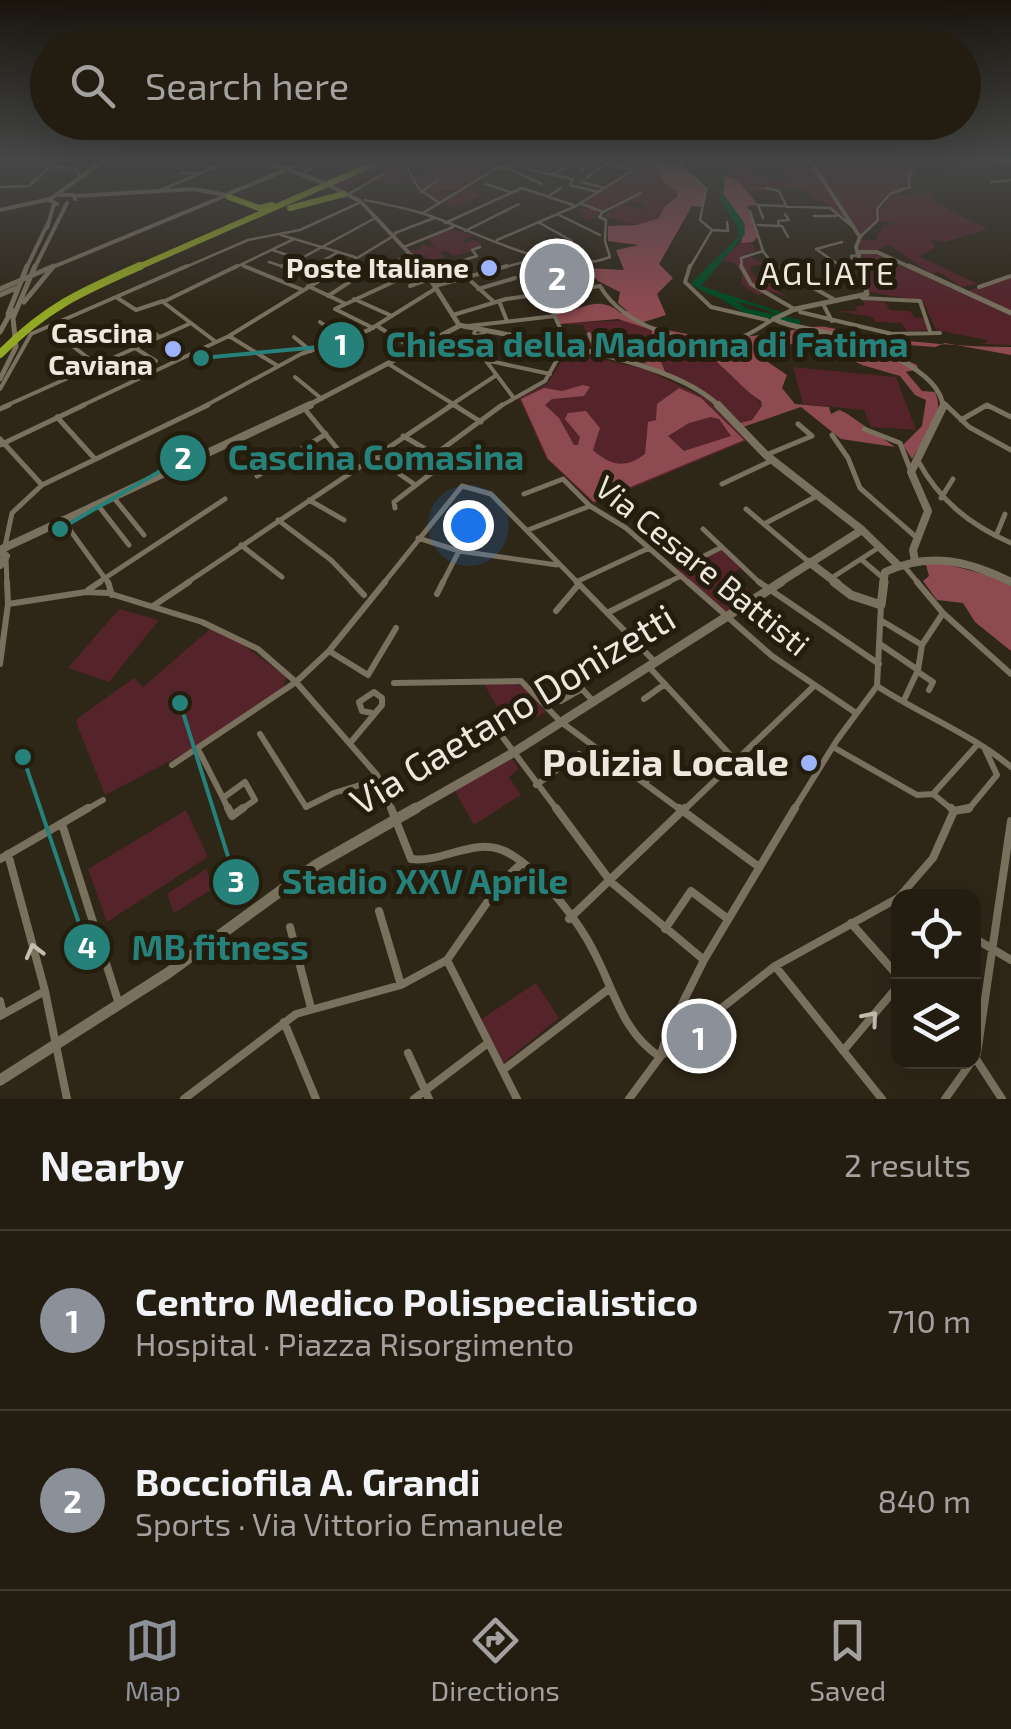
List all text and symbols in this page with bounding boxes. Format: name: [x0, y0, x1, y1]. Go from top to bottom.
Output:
search box: [30, 30, 981, 140]
icon: search: [65, 58, 120, 113]
text: Search here: [145, 62, 349, 108]
pin: 2: [524, 238, 590, 314]
place label: Poste Italiane: [286, 250, 469, 284]
district label: AGLIATE: [760, 253, 896, 291]
marker: Poste Italiane: [478, 257, 500, 279]
callout: Chiesa della Madonna di Fatima: [316, 312, 929, 377]
place label: Cascina Caviana: [48, 315, 153, 381]
text: Chiesa della Madonna di Fatima: [386, 322, 908, 364]
text: 1: [335, 325, 347, 361]
marker: Cascina Caviana: [162, 338, 184, 360]
callout: Cascina Comasina: [158, 426, 544, 491]
text: Cascina Comasina: [228, 435, 524, 477]
text: 2: [174, 439, 192, 475]
street label: Via Cesare Battisti: [589, 467, 818, 662]
your location: [443, 500, 494, 551]
street label: Via Gaetano Donizetti: [341, 593, 683, 824]
place label: Polizia Locale: [542, 738, 789, 784]
marker: Polizia Locale: [798, 752, 820, 774]
callout: Stadio XXV Aprile: [211, 849, 589, 914]
text: Stadio XXV Aprile: [282, 859, 568, 901]
text: 3: [227, 862, 245, 898]
map controls: [891, 889, 981, 1069]
button: locate: [891, 889, 981, 979]
callout: MB fitness: [62, 915, 329, 980]
text: MB fitness: [131, 925, 309, 967]
text: 4: [77, 928, 97, 964]
one-way arrow: [24, 943, 45, 960]
button: layers: [891, 979, 981, 1069]
pin: 1: [666, 998, 732, 1074]
one-way arrow: [859, 1012, 877, 1030]
text: Nearby: [40, 1139, 184, 1189]
text: 2 results: [844, 1145, 971, 1183]
text: Centro Medico Polispecialistico: [135, 1278, 698, 1324]
text: 1: [66, 1301, 79, 1339]
text: 710 m: [887, 1301, 971, 1339]
text: Hospital · Piazza Risorgimento: [135, 1324, 574, 1362]
text: Bocciofila A. Grandi: [135, 1458, 480, 1504]
text: 2: [63, 1481, 82, 1519]
text: 840 m: [877, 1481, 971, 1519]
text: Sports · Via Vittorio Emanuele: [135, 1504, 564, 1542]
tab: Map: [125, 1613, 181, 1707]
tab: Directions: [431, 1613, 560, 1707]
tab: Saved: [809, 1613, 886, 1707]

